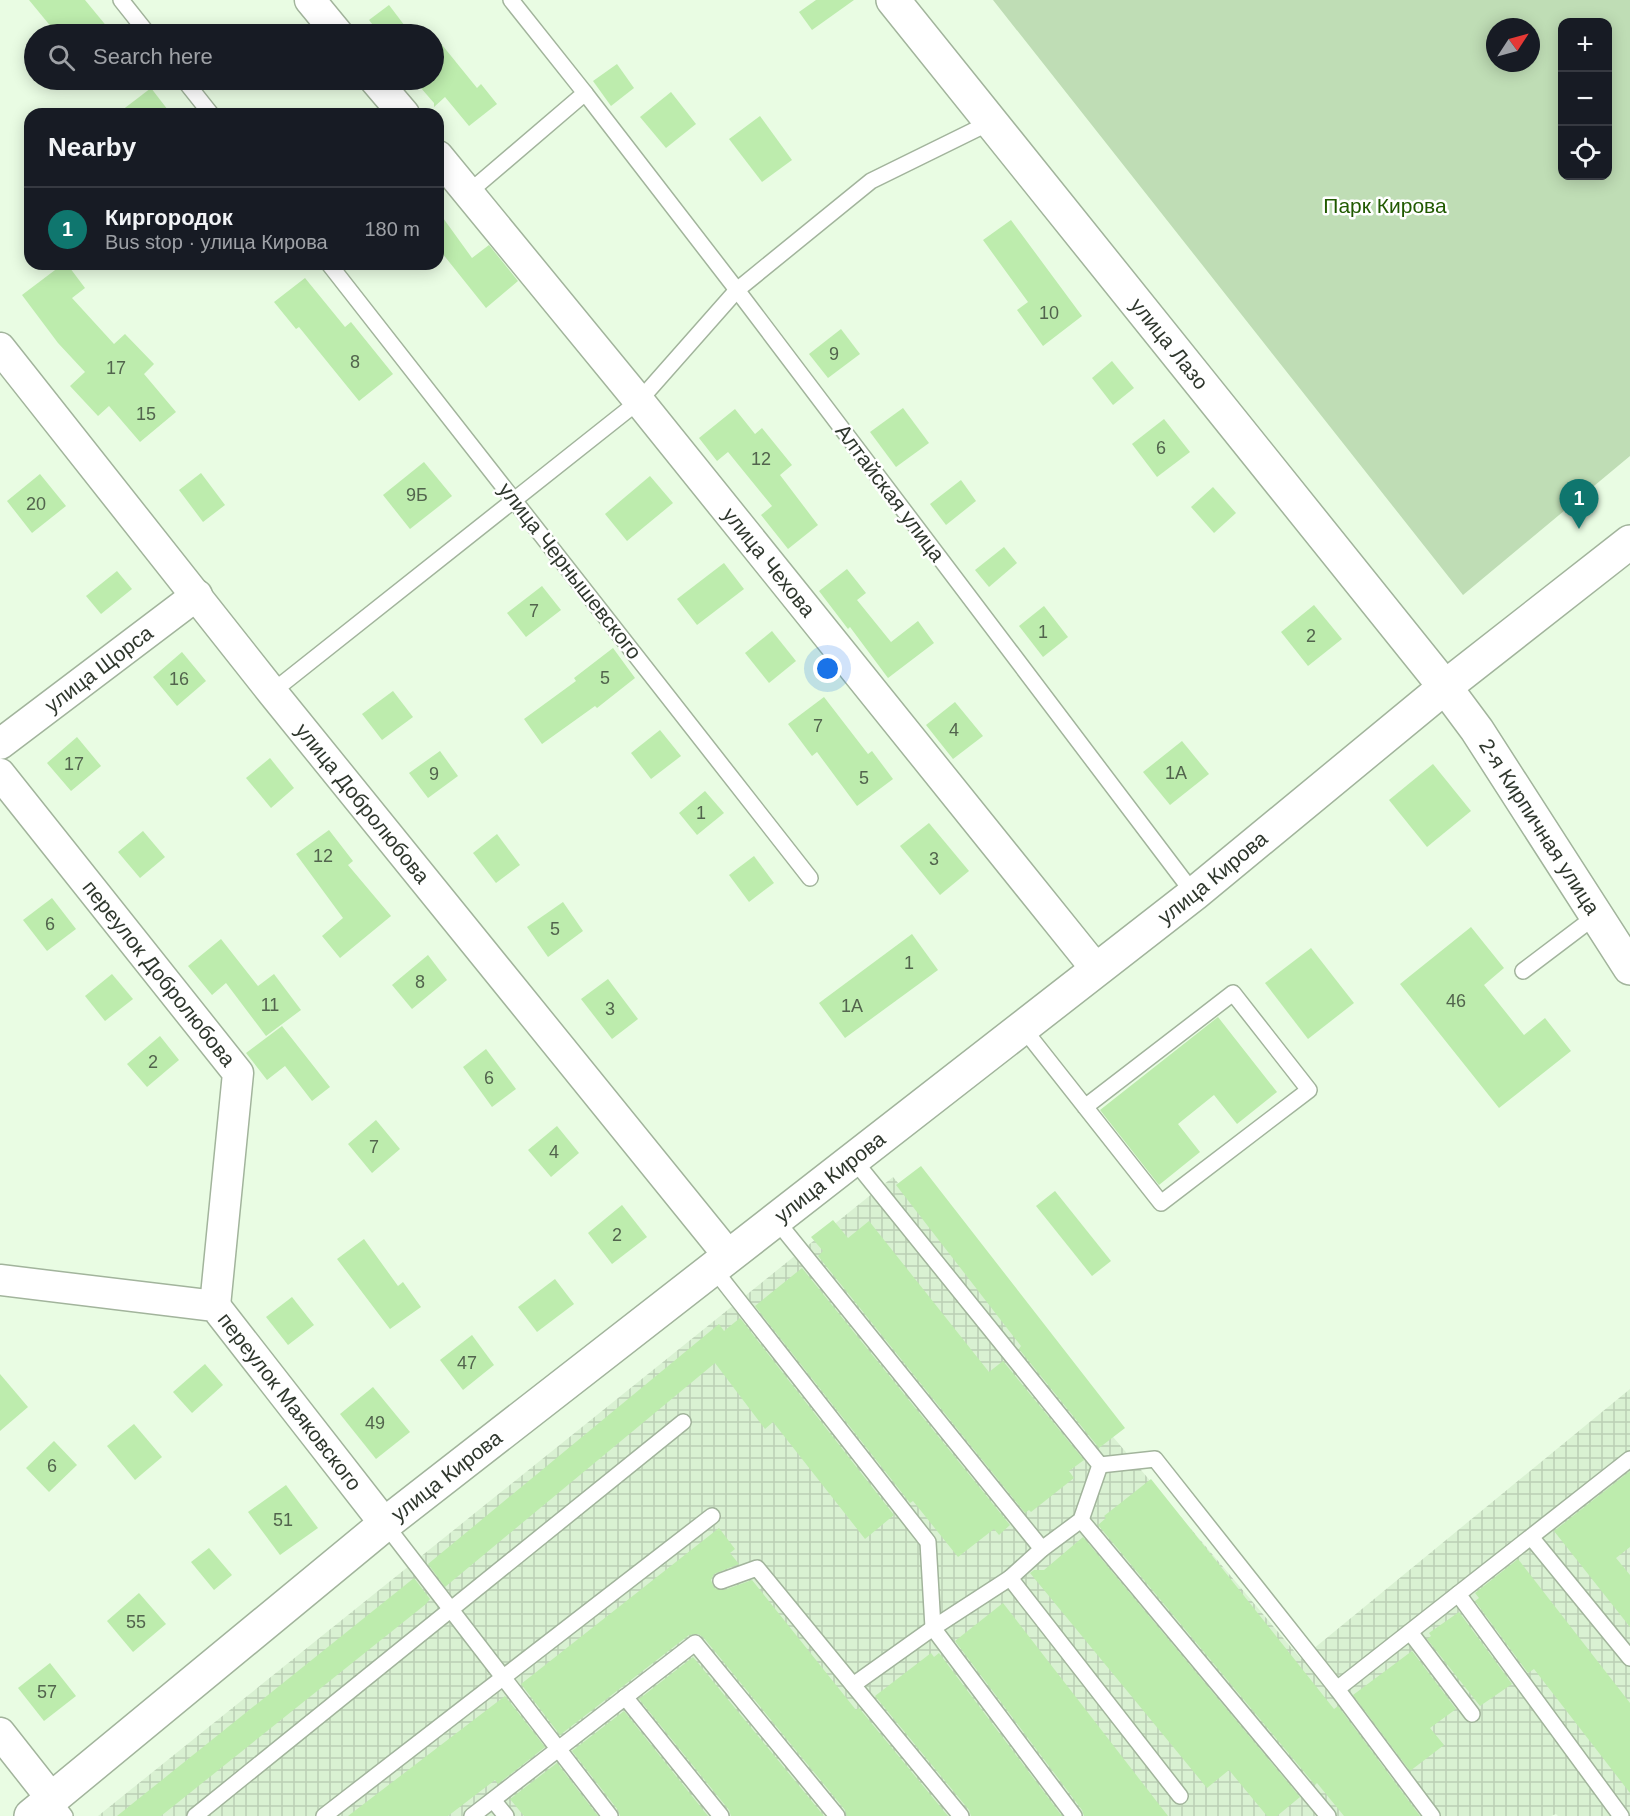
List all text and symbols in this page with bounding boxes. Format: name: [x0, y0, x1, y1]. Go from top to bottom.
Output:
north arrow: [1486, 18, 1540, 72]
map controls: [1558, 18, 1612, 180]
button: +: [1558, 18, 1612, 72]
search box: [24, 24, 444, 90]
icon: search: [45, 41, 78, 74]
text: Search here: [93, 44, 213, 69]
button: −: [1558, 72, 1612, 126]
button: locate: [1558, 126, 1612, 180]
text: Nearby: [48, 132, 136, 162]
park label: Парк Кирова: [1323, 194, 1447, 217]
text: Киргородок: [105, 205, 233, 230]
text: 1: [62, 218, 73, 240]
text: 180 m: [364, 218, 420, 240]
text: Bus stop · улица Кирова: [105, 231, 328, 253]
street label: улица Лазо: [1126, 293, 1213, 394]
house number: 10: [1039, 303, 1059, 323]
house number: 9: [829, 344, 839, 364]
house number: 8: [350, 352, 360, 372]
house number: 17: [106, 358, 126, 378]
house number: 15: [136, 404, 156, 424]
street label: Алтайская улица: [831, 420, 950, 566]
house number: 6: [1156, 438, 1166, 458]
house number: 12: [751, 449, 771, 469]
street label: улица Чернышевского: [494, 478, 646, 663]
pin: 1: [1560, 480, 1598, 529]
house number: 9Б: [406, 485, 428, 505]
house number: 20: [26, 494, 46, 514]
street label: улица Чехова: [718, 503, 820, 621]
house number: 7: [529, 601, 539, 621]
street label: улица Щорса: [40, 621, 157, 717]
house number: 1: [1038, 622, 1048, 642]
house number: 2: [1306, 626, 1316, 646]
your location: [813, 654, 842, 683]
house number: 5: [600, 668, 610, 688]
house number: 16: [169, 669, 189, 689]
house number: 7: [813, 716, 823, 736]
street label: улица Добролюбова: [291, 719, 434, 888]
house number: 4: [949, 720, 959, 740]
street label: 2-я Кирпичная улица: [1475, 735, 1605, 919]
house number: 17: [64, 754, 84, 774]
house number: 1А: [1165, 763, 1187, 783]
house number: 9: [429, 764, 439, 784]
house number: 5: [859, 768, 869, 788]
house number: 1: [696, 803, 706, 823]
street label: улица Кирова: [1153, 826, 1272, 929]
house number: 12: [313, 846, 333, 866]
house number: 3: [929, 849, 939, 869]
street label: переулок Добролюбова: [78, 876, 240, 1071]
house number: 6: [45, 914, 55, 934]
house number: 5: [550, 919, 560, 939]
house number: 1: [904, 953, 914, 973]
house number: 8: [415, 972, 425, 992]
house number: 46: [1446, 991, 1466, 1011]
house number: 11: [261, 995, 279, 1015]
house number: 1А: [841, 996, 863, 1016]
house number: 3: [605, 999, 615, 1019]
house number: 2: [148, 1052, 158, 1072]
house number: 6: [484, 1068, 494, 1088]
street label: улица Кирова: [770, 1127, 890, 1227]
house number: 7: [369, 1137, 379, 1157]
house number: 4: [549, 1142, 559, 1162]
house number: 2: [612, 1225, 622, 1245]
street label: переулок Маяковского: [214, 1308, 366, 1495]
house number: 47: [457, 1353, 477, 1373]
house number: 49: [365, 1413, 385, 1433]
street label: улица Кирова: [387, 1425, 506, 1526]
house number: 6: [47, 1456, 57, 1476]
house number: 51: [273, 1510, 293, 1530]
house number: 55: [126, 1612, 146, 1632]
house number: 57: [37, 1682, 57, 1702]

